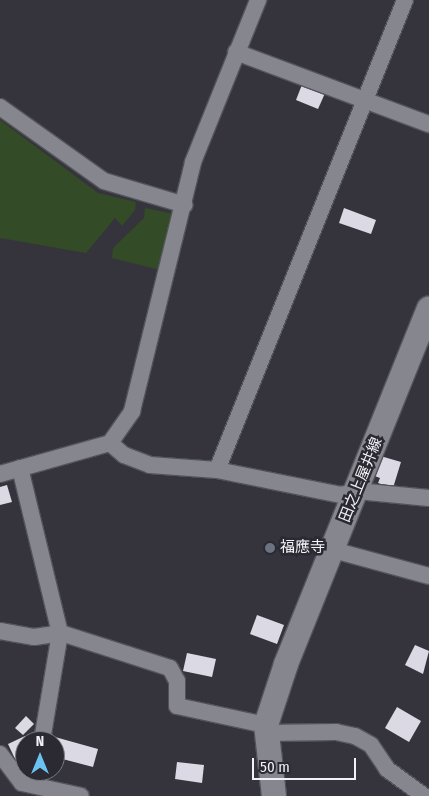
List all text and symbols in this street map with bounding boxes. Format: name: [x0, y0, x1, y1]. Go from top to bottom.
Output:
street label: 田之上屋井線: [336, 435, 386, 525]
place label: 福應寺: [280, 539, 325, 557]
marker: 福應寺: [264, 542, 276, 554]
north arrow: [15, 731, 65, 781]
text: N: [36, 733, 44, 750]
scale bar: [254, 748, 358, 780]
text: 50 m: [260, 758, 290, 776]

